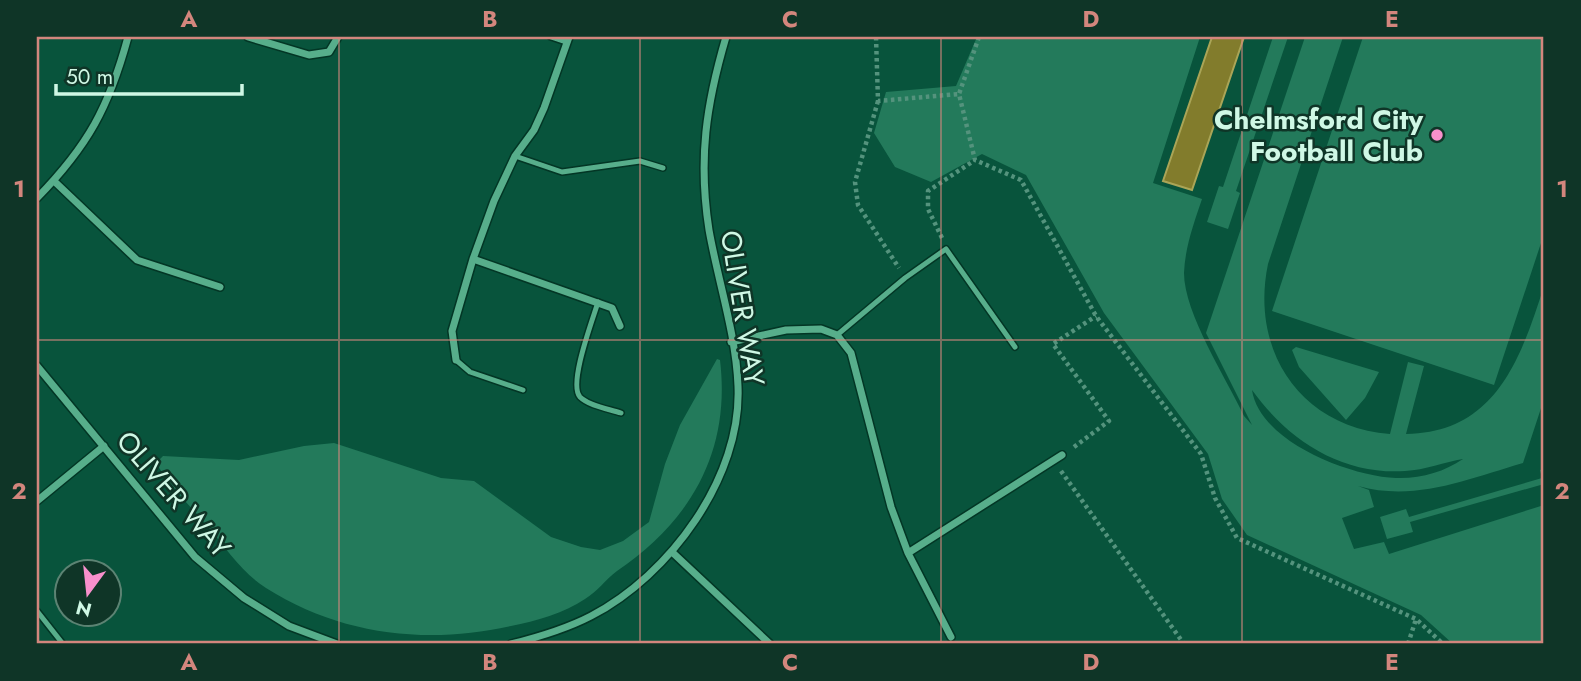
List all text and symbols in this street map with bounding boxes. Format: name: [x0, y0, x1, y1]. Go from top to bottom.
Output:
text: A: [180, 2, 198, 36]
text: B: [482, 2, 498, 36]
text: C: [782, 2, 798, 36]
text: D: [1083, 2, 1100, 36]
text: E: [1385, 2, 1399, 36]
scale bar: [56, 52, 242, 96]
text: 50 m: [66, 62, 113, 92]
place label: Chelmsford City Football Club: [1214, 99, 1423, 172]
marker: Chelmsford City Football Club: [1429, 127, 1445, 143]
text: 1: [13, 172, 25, 206]
text: 1: [1556, 172, 1568, 206]
street label: OLIVER WAY: [710, 227, 775, 389]
street label: OLIVER WAY: [107, 422, 241, 567]
text: 2: [11, 474, 27, 508]
text: 2: [1554, 474, 1570, 508]
north arrow: [52, 558, 122, 628]
text: N: [73, 594, 95, 624]
text: A: [180, 645, 198, 679]
text: B: [482, 645, 498, 679]
text: C: [782, 645, 798, 679]
text: D: [1083, 645, 1100, 679]
text: E: [1385, 645, 1399, 679]

